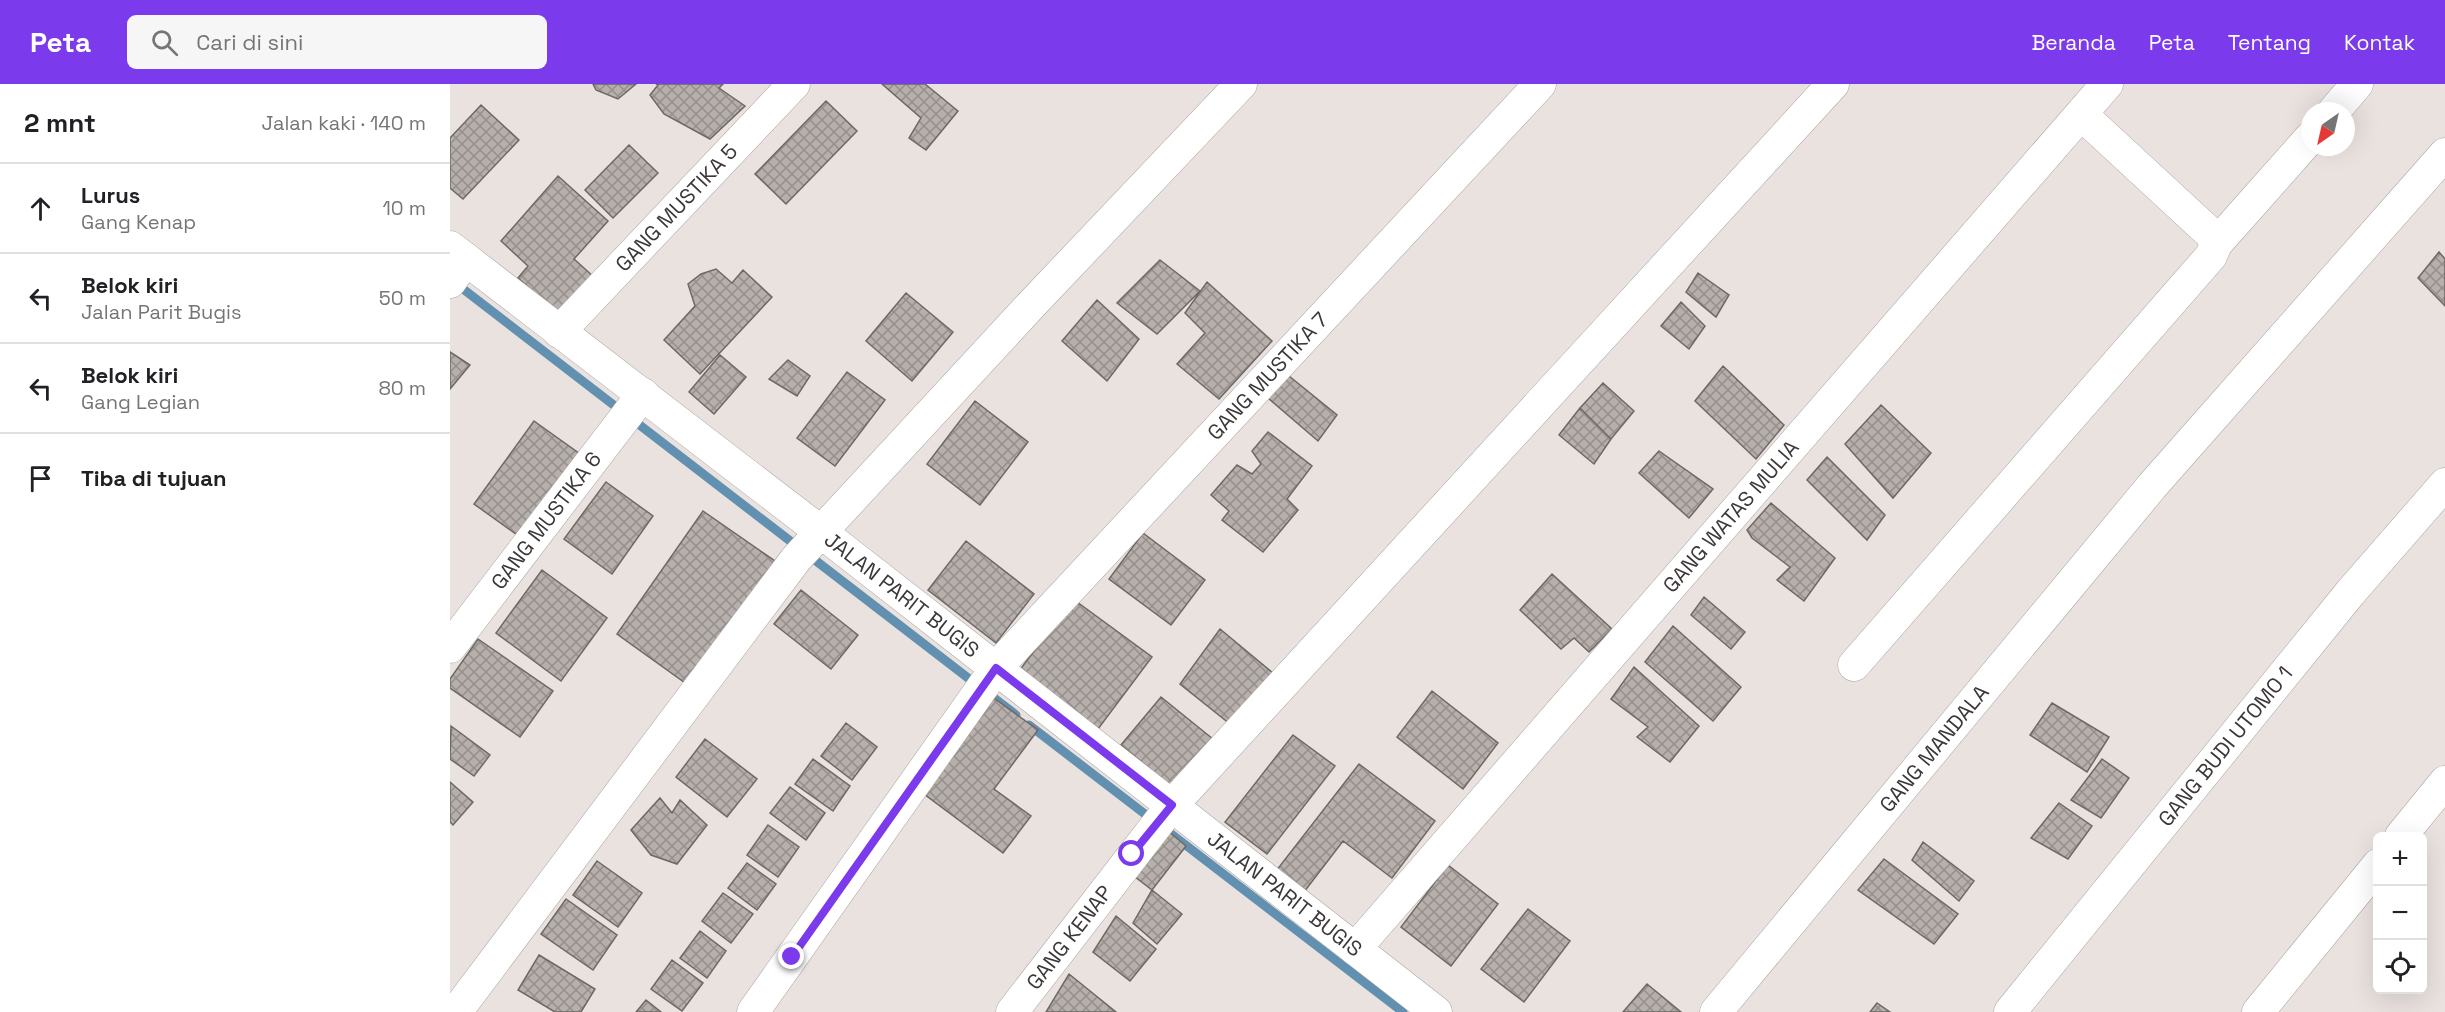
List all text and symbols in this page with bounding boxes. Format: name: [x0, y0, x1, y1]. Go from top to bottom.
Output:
search box: [127, 15, 547, 69]
text: Peta: [30, 24, 91, 60]
icon: search: [148, 26, 181, 59]
text: Cari di sini: [196, 28, 303, 56]
text: Beranda: [2031, 29, 2116, 56]
text: Peta: [2149, 29, 2195, 56]
text: Tentang: [2228, 29, 2311, 56]
text: Kontak: [2344, 29, 2415, 56]
north arrow: [2301, 102, 2355, 156]
text: 2 mnt: [24, 106, 96, 140]
text: Jalan kaki · 140 m: [262, 110, 426, 136]
street label: GANG MUSTIKA 5: [609, 138, 743, 277]
text: Lurus: [81, 181, 140, 209]
icon: ahead: [24, 192, 57, 225]
text: 10 m: [382, 195, 426, 221]
text: Gang Kenap: [81, 209, 196, 235]
text: Belok kiri: [81, 271, 178, 299]
icon: left: [24, 282, 57, 315]
text: 50 m: [379, 285, 426, 311]
text: Jalan Parit Bugis: [81, 299, 241, 325]
street label: GANG MUSTIKA 7: [1201, 306, 1334, 445]
text: Belok kiri: [81, 361, 178, 389]
icon: left: [24, 372, 57, 405]
text: 80 m: [378, 375, 426, 401]
text: Gang Legian: [81, 389, 200, 415]
street label: GANG WATAS MULIA: [1657, 434, 1804, 598]
street label: GANG MUSTIKA 6: [485, 446, 607, 595]
icon: arrive: [24, 462, 57, 495]
text: Tiba di tujuan: [81, 464, 227, 492]
street label: JALAN PARIT BUGIS: [819, 526, 985, 663]
street label: GANG BUDI UTOMO 1: [2152, 660, 2298, 832]
street label: GANG MANDALA: [1873, 679, 1994, 818]
street label: JALAN PARIT BUGIS: [1202, 825, 1368, 962]
map controls: [2373, 832, 2427, 994]
button: +: [2373, 832, 2427, 886]
route start: [1118, 840, 1144, 866]
street label: GANG KENAP: [1020, 880, 1118, 995]
button: −: [2373, 886, 2427, 940]
button: locate: [2373, 940, 2427, 994]
route end: [778, 943, 804, 969]

